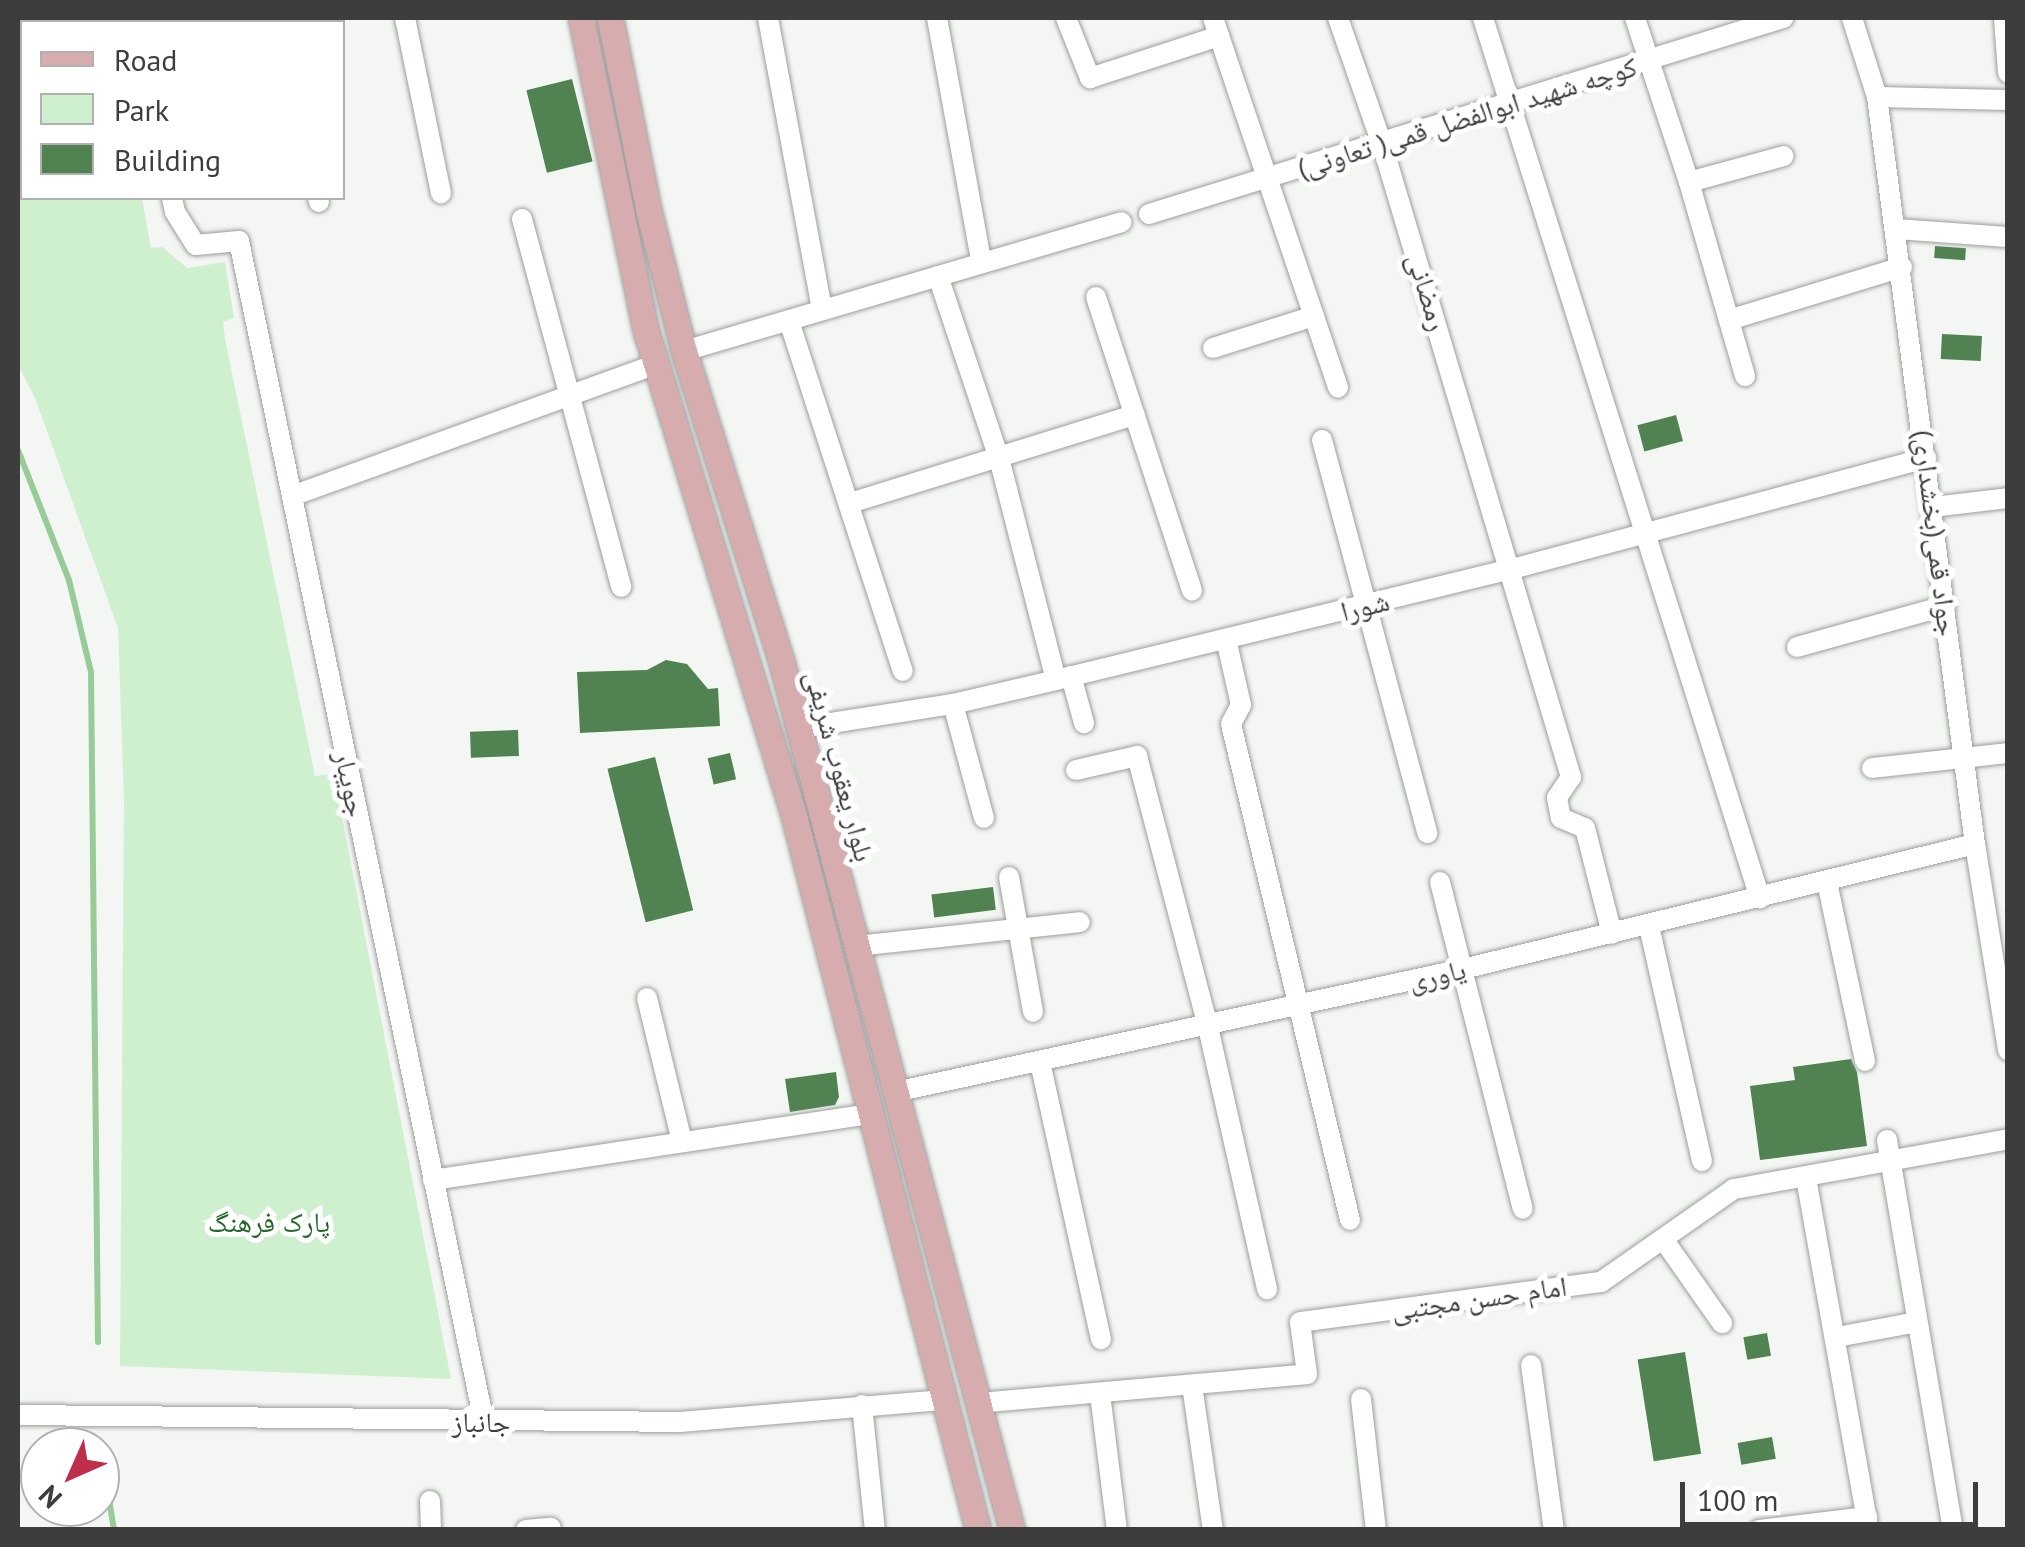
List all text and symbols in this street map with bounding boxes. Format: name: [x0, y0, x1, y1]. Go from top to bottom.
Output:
legend: [20, 20, 345, 200]
text: Road: [114, 40, 178, 79]
street label: کوچه شهید ابوالفضل قمی( تعاونی): [1293, 49, 1641, 185]
text: Park: [114, 90, 169, 129]
text: Building: [114, 140, 221, 179]
street label: رمضانی: [1400, 249, 1456, 335]
street label: جواد قمی(بخشداری): [1907, 428, 1965, 638]
street label: شورا: [1337, 584, 1393, 628]
street label: بلوار یعقوب شریفی: [798, 667, 882, 865]
street label: جویبار: [328, 748, 374, 820]
street label: یاوری: [1405, 952, 1469, 998]
park label: پارک فرهنگ: [208, 1205, 330, 1239]
street label: امام حسن مجتبی: [1389, 1269, 1569, 1327]
street label: جانباز: [452, 1405, 510, 1439]
north arrow: [20, 1427, 120, 1527]
scale bar: [1685, 1462, 1982, 1524]
text: N: [30, 1478, 69, 1517]
text: 100 m: [1697, 1480, 1778, 1519]

